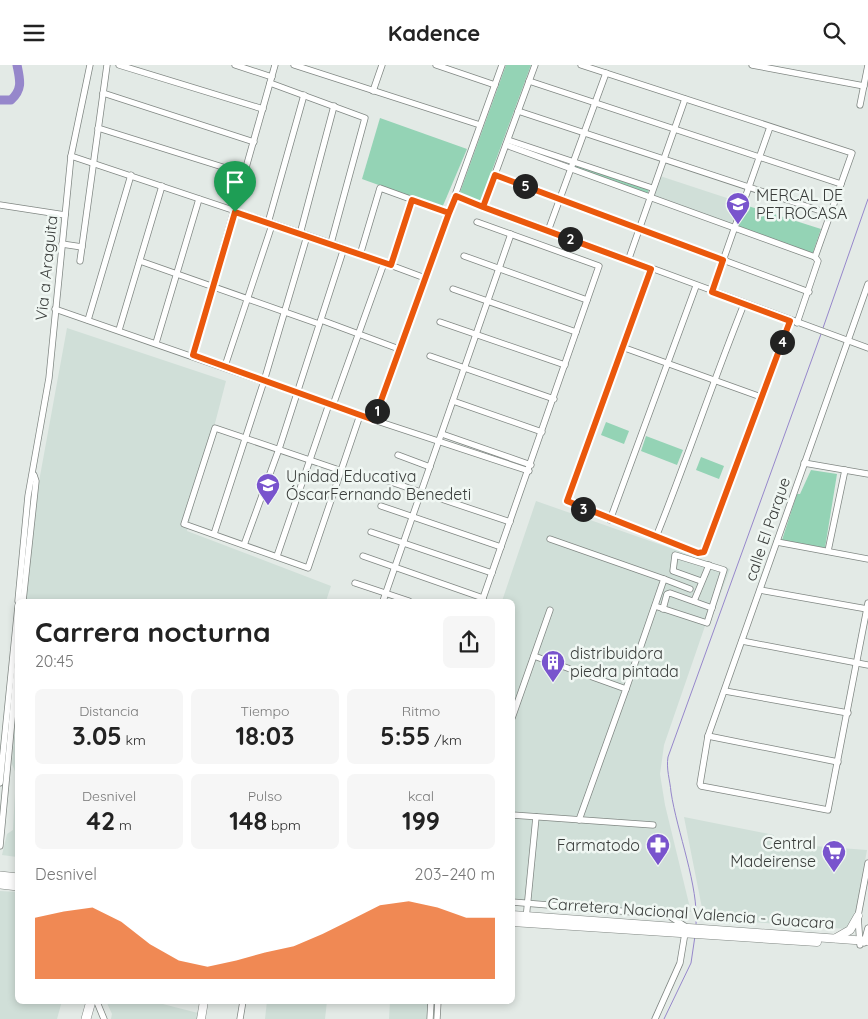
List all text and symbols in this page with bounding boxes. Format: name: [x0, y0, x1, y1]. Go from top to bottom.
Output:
icon: menu: [20, 19, 48, 47]
text: Kadence: [388, 19, 480, 47]
icon: search: [820, 19, 848, 47]
pin: [214, 161, 256, 212]
icon: arrive: [221, 168, 249, 196]
pin: 5: [512, 173, 538, 199]
text: 5: [521, 177, 530, 195]
place label: MERCAL DE PETROCASA: [756, 185, 847, 223]
school or university icon: MERCAL DE PETROCASA: [725, 191, 751, 225]
street label: Via a Araguita: [31, 214, 61, 322]
pin: 2: [558, 227, 582, 251]
text: 2: [567, 230, 574, 248]
pin: 4: [770, 329, 794, 355]
text: 4: [778, 333, 787, 351]
pin: 1: [364, 399, 390, 423]
text: 1: [375, 402, 380, 420]
place label: Unidad Educativa ÓscarFernando Benedeti: [286, 466, 471, 504]
school or university icon: Unidad Educativa ÓscarFernando Benedeti: [255, 472, 281, 506]
street label: calle El Parque: [740, 474, 794, 584]
pin: 3: [570, 497, 596, 521]
text: 3: [580, 500, 587, 518]
text: Carrera nocturna: [35, 614, 271, 649]
button: share: [443, 616, 495, 668]
place label: distribuidora piedra pintada: [570, 643, 679, 681]
building icon: distribuidora piedra pintada: [540, 649, 566, 683]
text: 20:45: [35, 651, 74, 671]
text: Distancia: [79, 702, 139, 720]
text: Tiempo: [240, 702, 290, 720]
text: Ritmo: [402, 702, 440, 720]
text: 3.05: [72, 720, 122, 751]
text: 18:03: [235, 720, 295, 751]
text: 5:55: [380, 720, 430, 751]
text: km: [122, 731, 146, 749]
text: /km: [430, 731, 462, 749]
text: Desnivel: [82, 787, 136, 805]
text: Pulso: [248, 787, 282, 805]
text: kcal: [408, 787, 434, 805]
text: 42: [86, 805, 115, 836]
text: 148: [229, 805, 267, 836]
text: 199: [402, 805, 440, 836]
text: m: [115, 816, 132, 834]
text: bpm: [267, 816, 301, 834]
pharmacy icon: Farmatodo: [645, 832, 671, 866]
place label: Central Madeirense: [730, 833, 816, 871]
place label: Farmatodo: [557, 835, 640, 855]
supermarket icon: Central Madeirense: [821, 839, 847, 873]
text: Desnivel: [35, 864, 97, 884]
text: 203–240 m: [415, 864, 495, 884]
street label: Carretera Nacional Valencia - Guacara: [547, 893, 835, 933]

